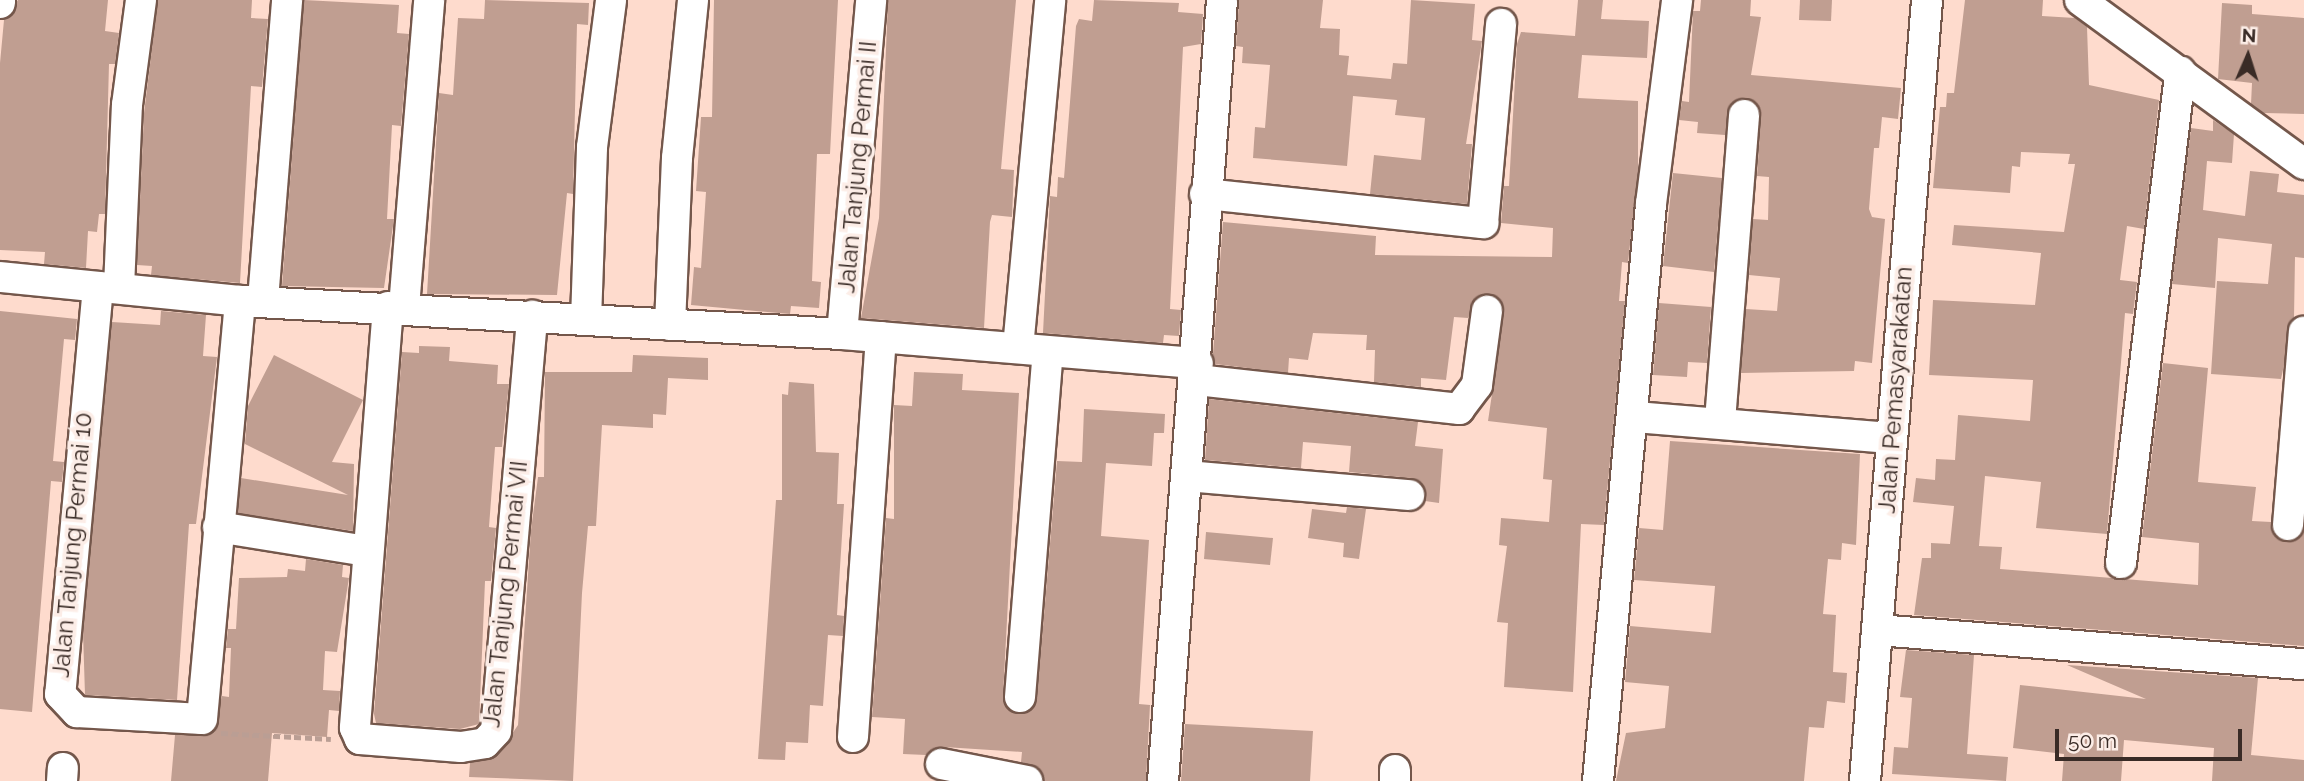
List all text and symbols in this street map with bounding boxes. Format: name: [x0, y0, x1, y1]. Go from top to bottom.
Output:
north arrow: [2213, 21, 2283, 91]
text: N: [2241, 24, 2257, 46]
street label: Jalan Tanjung Permai II: [832, 39, 882, 295]
street label: Jalan Pemasyarakatan: [1872, 266, 1918, 514]
street label: Jalan Tanjung Permai 10: [46, 411, 98, 679]
street label: Jalan Tanjung Permai VII: [477, 458, 533, 730]
scale bar: [2059, 714, 2246, 758]
text: 50 m: [2068, 728, 2117, 753]

